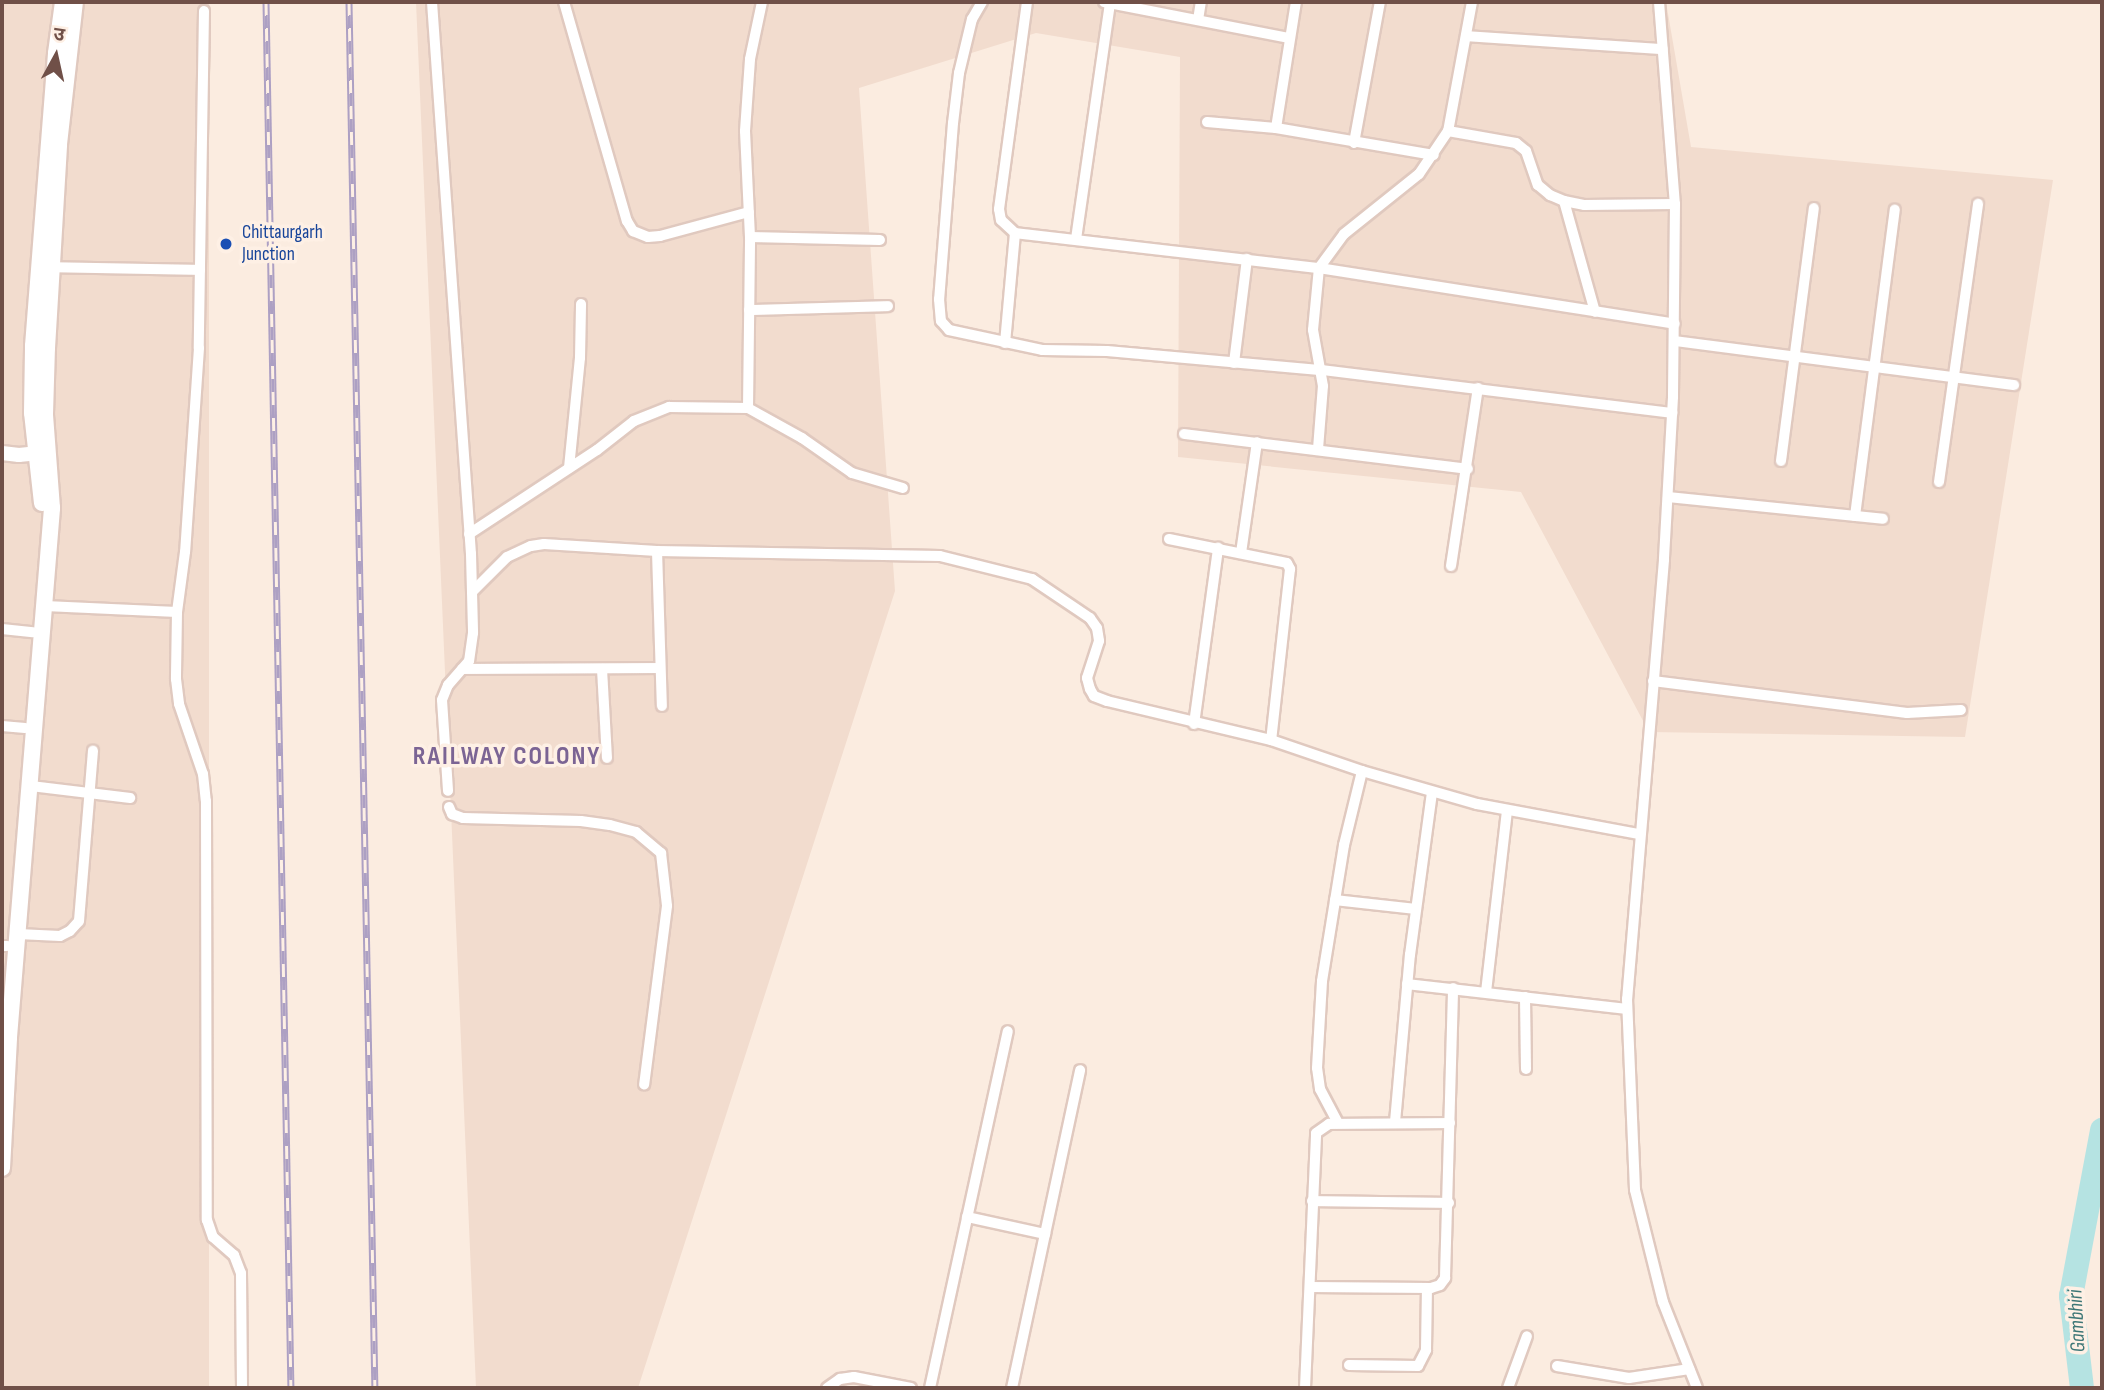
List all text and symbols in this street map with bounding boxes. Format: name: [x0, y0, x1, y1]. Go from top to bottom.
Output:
north arrow: [21, 21, 91, 91]
text: उ: [52, 23, 66, 47]
place label: Chittaurgarh Junction: [242, 222, 323, 266]
marker: Chittaurgarh Junction: [216, 234, 236, 254]
district label: RAILWAY COLONY: [414, 741, 600, 773]
water label: Gambhiri: [2063, 1289, 2091, 1353]

